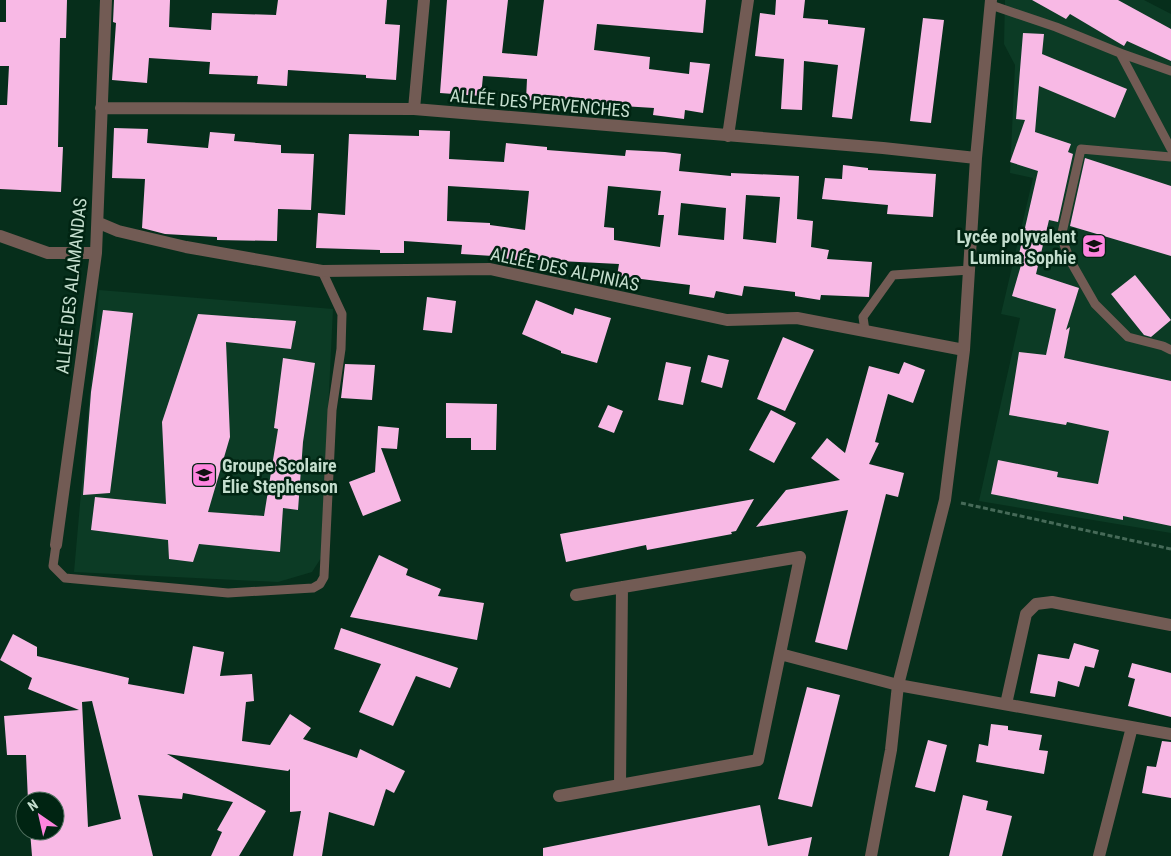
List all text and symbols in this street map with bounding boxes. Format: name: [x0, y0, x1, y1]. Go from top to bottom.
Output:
street label: ALLÉE DES PERVENCHES: [449, 85, 631, 121]
street label: ALLÉE DES ALAMANDAS: [51, 197, 91, 375]
place label: Lycée polyvalent Lumina Sophie: [957, 226, 1076, 268]
school or university icon: Lycée polyvalent Lumina Sophie: [1081, 233, 1107, 259]
street label: ALLÉE DES ALPINIAS: [489, 243, 641, 295]
place label: Groupe Scolaire Élie Stephenson: [222, 455, 338, 497]
school or university icon: Groupe Scolaire Élie Stephenson: [191, 462, 217, 488]
north arrow: [15, 791, 65, 841]
text: N: [25, 796, 41, 814]

